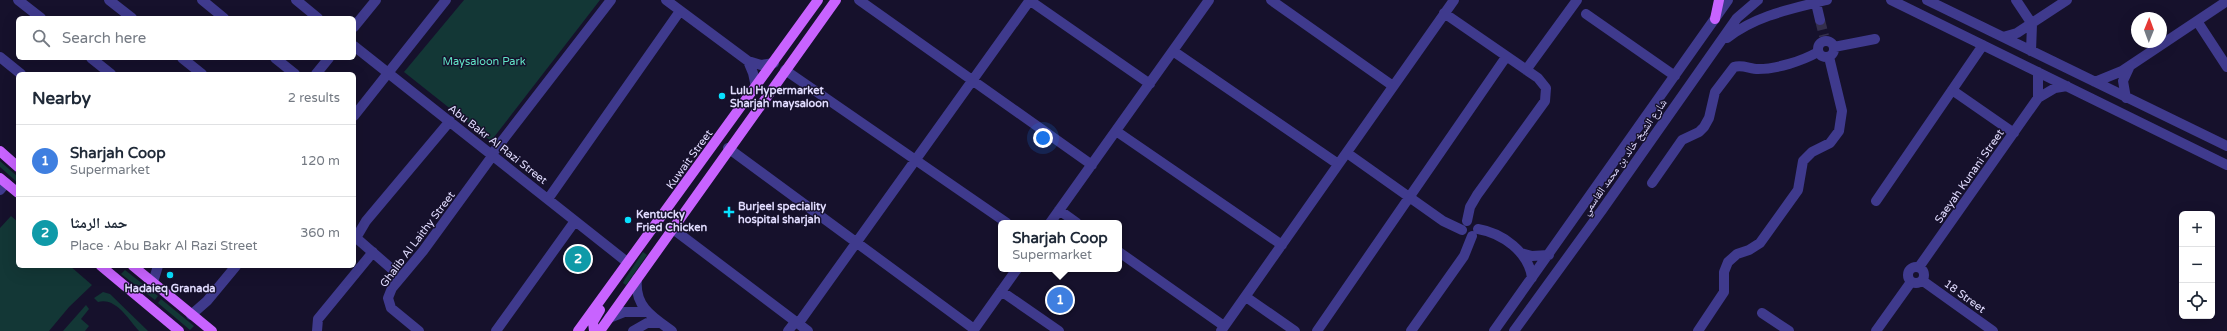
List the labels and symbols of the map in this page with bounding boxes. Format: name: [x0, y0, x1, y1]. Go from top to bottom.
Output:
north arrow: [2131, 12, 2167, 48]
park label: Maysaloon Park: [442, 55, 526, 68]
place label: Lulu Hypermarket Sharjah maysaloon: [730, 84, 829, 111]
marker: Lulu Hypermarket Sharjah maysaloon: [717, 91, 727, 101]
street label: شارع الشيخ خالد بن محمد القاسمي: [1579, 97, 1671, 219]
street label: Abu Bakr Al Razi Street: [446, 102, 550, 187]
street label: Kuwait Street: [664, 127, 715, 191]
street label: Saeyah Kunani Street: [1932, 127, 2007, 226]
your location: [1033, 128, 1053, 148]
street label: Ghalib Al Laithy Street: [377, 189, 458, 290]
place label: Burjeel speciality hospital sharjah: [738, 200, 826, 227]
marker: Burjeel speciality hospital sharjah: [723, 206, 735, 218]
place label: Kentucky Fried Chicken: [636, 208, 707, 234]
marker: Kentucky Fried Chicken: [623, 215, 633, 225]
pin: 2: [565, 244, 591, 274]
marker: Hadaieq Granada: [165, 270, 175, 280]
street label: 18 Street: [1941, 277, 1988, 316]
place label: Hadaieq Granada: [124, 282, 216, 296]
pin: 1: [1047, 285, 1073, 315]

